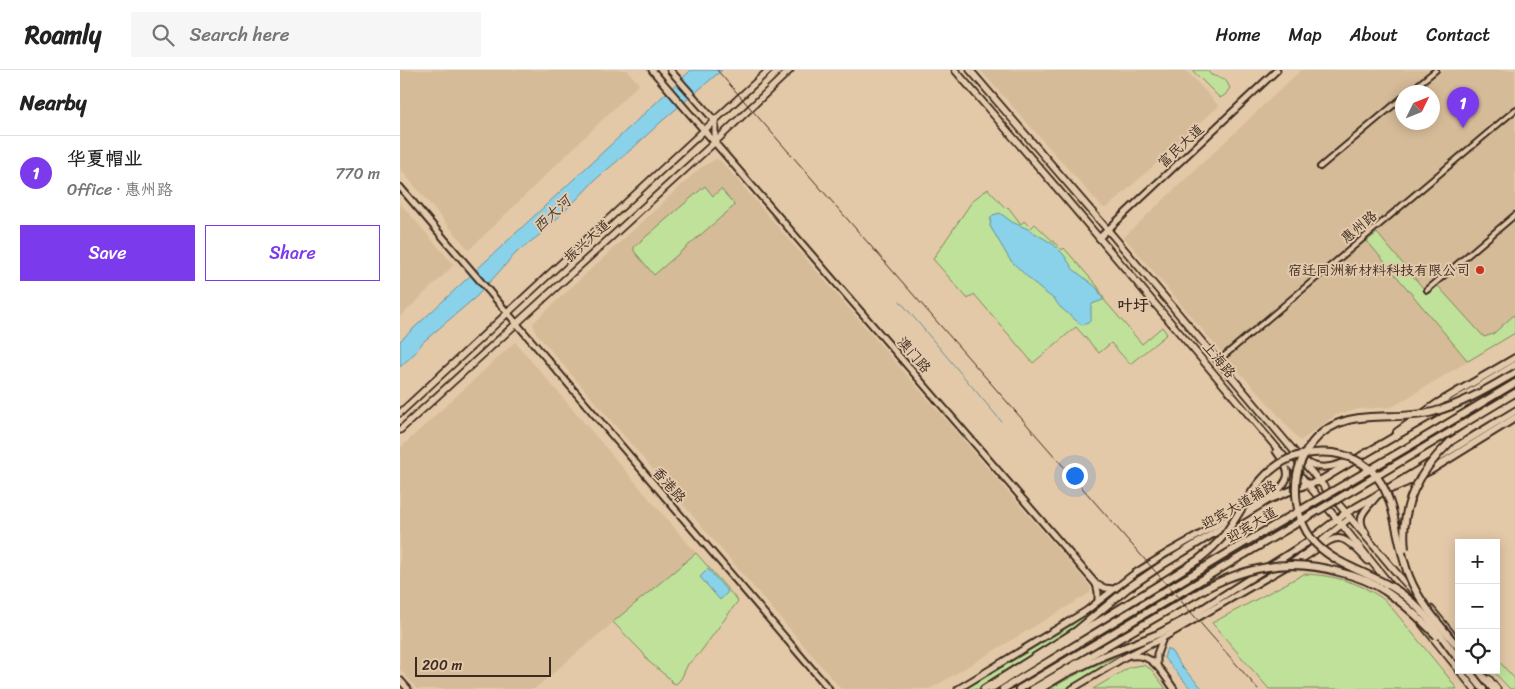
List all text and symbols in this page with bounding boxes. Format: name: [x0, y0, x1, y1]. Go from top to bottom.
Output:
search box: [131, 12, 481, 57]
text: Roamly: [25, 14, 101, 56]
text: Search here: [189, 18, 289, 51]
text: Home: [1216, 19, 1261, 51]
text: Map: [1289, 19, 1322, 51]
text: About: [1350, 19, 1398, 51]
text: Contact: [1426, 19, 1490, 51]
icon: search: [149, 21, 177, 49]
text: Nearby: [20, 84, 86, 122]
north arrow: [1395, 85, 1440, 130]
pin: 1: [1447, 87, 1479, 128]
street label: 富民大道: [1152, 118, 1210, 174]
text: 华夏帽业: [67, 142, 143, 175]
text: 1: [33, 159, 39, 188]
text: 770 m: [335, 159, 380, 188]
text: Office · 惠州路: [67, 175, 173, 204]
water label: 西大河: [527, 187, 580, 239]
street label: 惠州路: [1335, 204, 1383, 250]
street label: 振兴大道: [558, 213, 616, 269]
button: Save: [20, 225, 195, 281]
button: Share: [205, 225, 380, 281]
place label: 宿迁同洲新材料科技有限公司: [1288, 258, 1470, 283]
marker: 宿迁同洲新材料科技有限公司: [1474, 264, 1486, 276]
district label: 叶圩: [1117, 291, 1149, 320]
street label: 澳门路: [891, 331, 937, 379]
street label: 上海路: [1196, 336, 1242, 384]
street label: 香港路: [646, 461, 692, 509]
your location: [1062, 463, 1088, 489]
street label: 迎宾大道辅路: [1198, 477, 1280, 533]
street label: 迎宾大道: [1224, 503, 1280, 547]
map controls: [1455, 539, 1500, 674]
button: +: [1455, 539, 1500, 584]
button: −: [1455, 584, 1500, 629]
button: locate: [1455, 629, 1500, 674]
text: 200 m: [422, 653, 462, 678]
scale bar: [415, 654, 551, 677]

